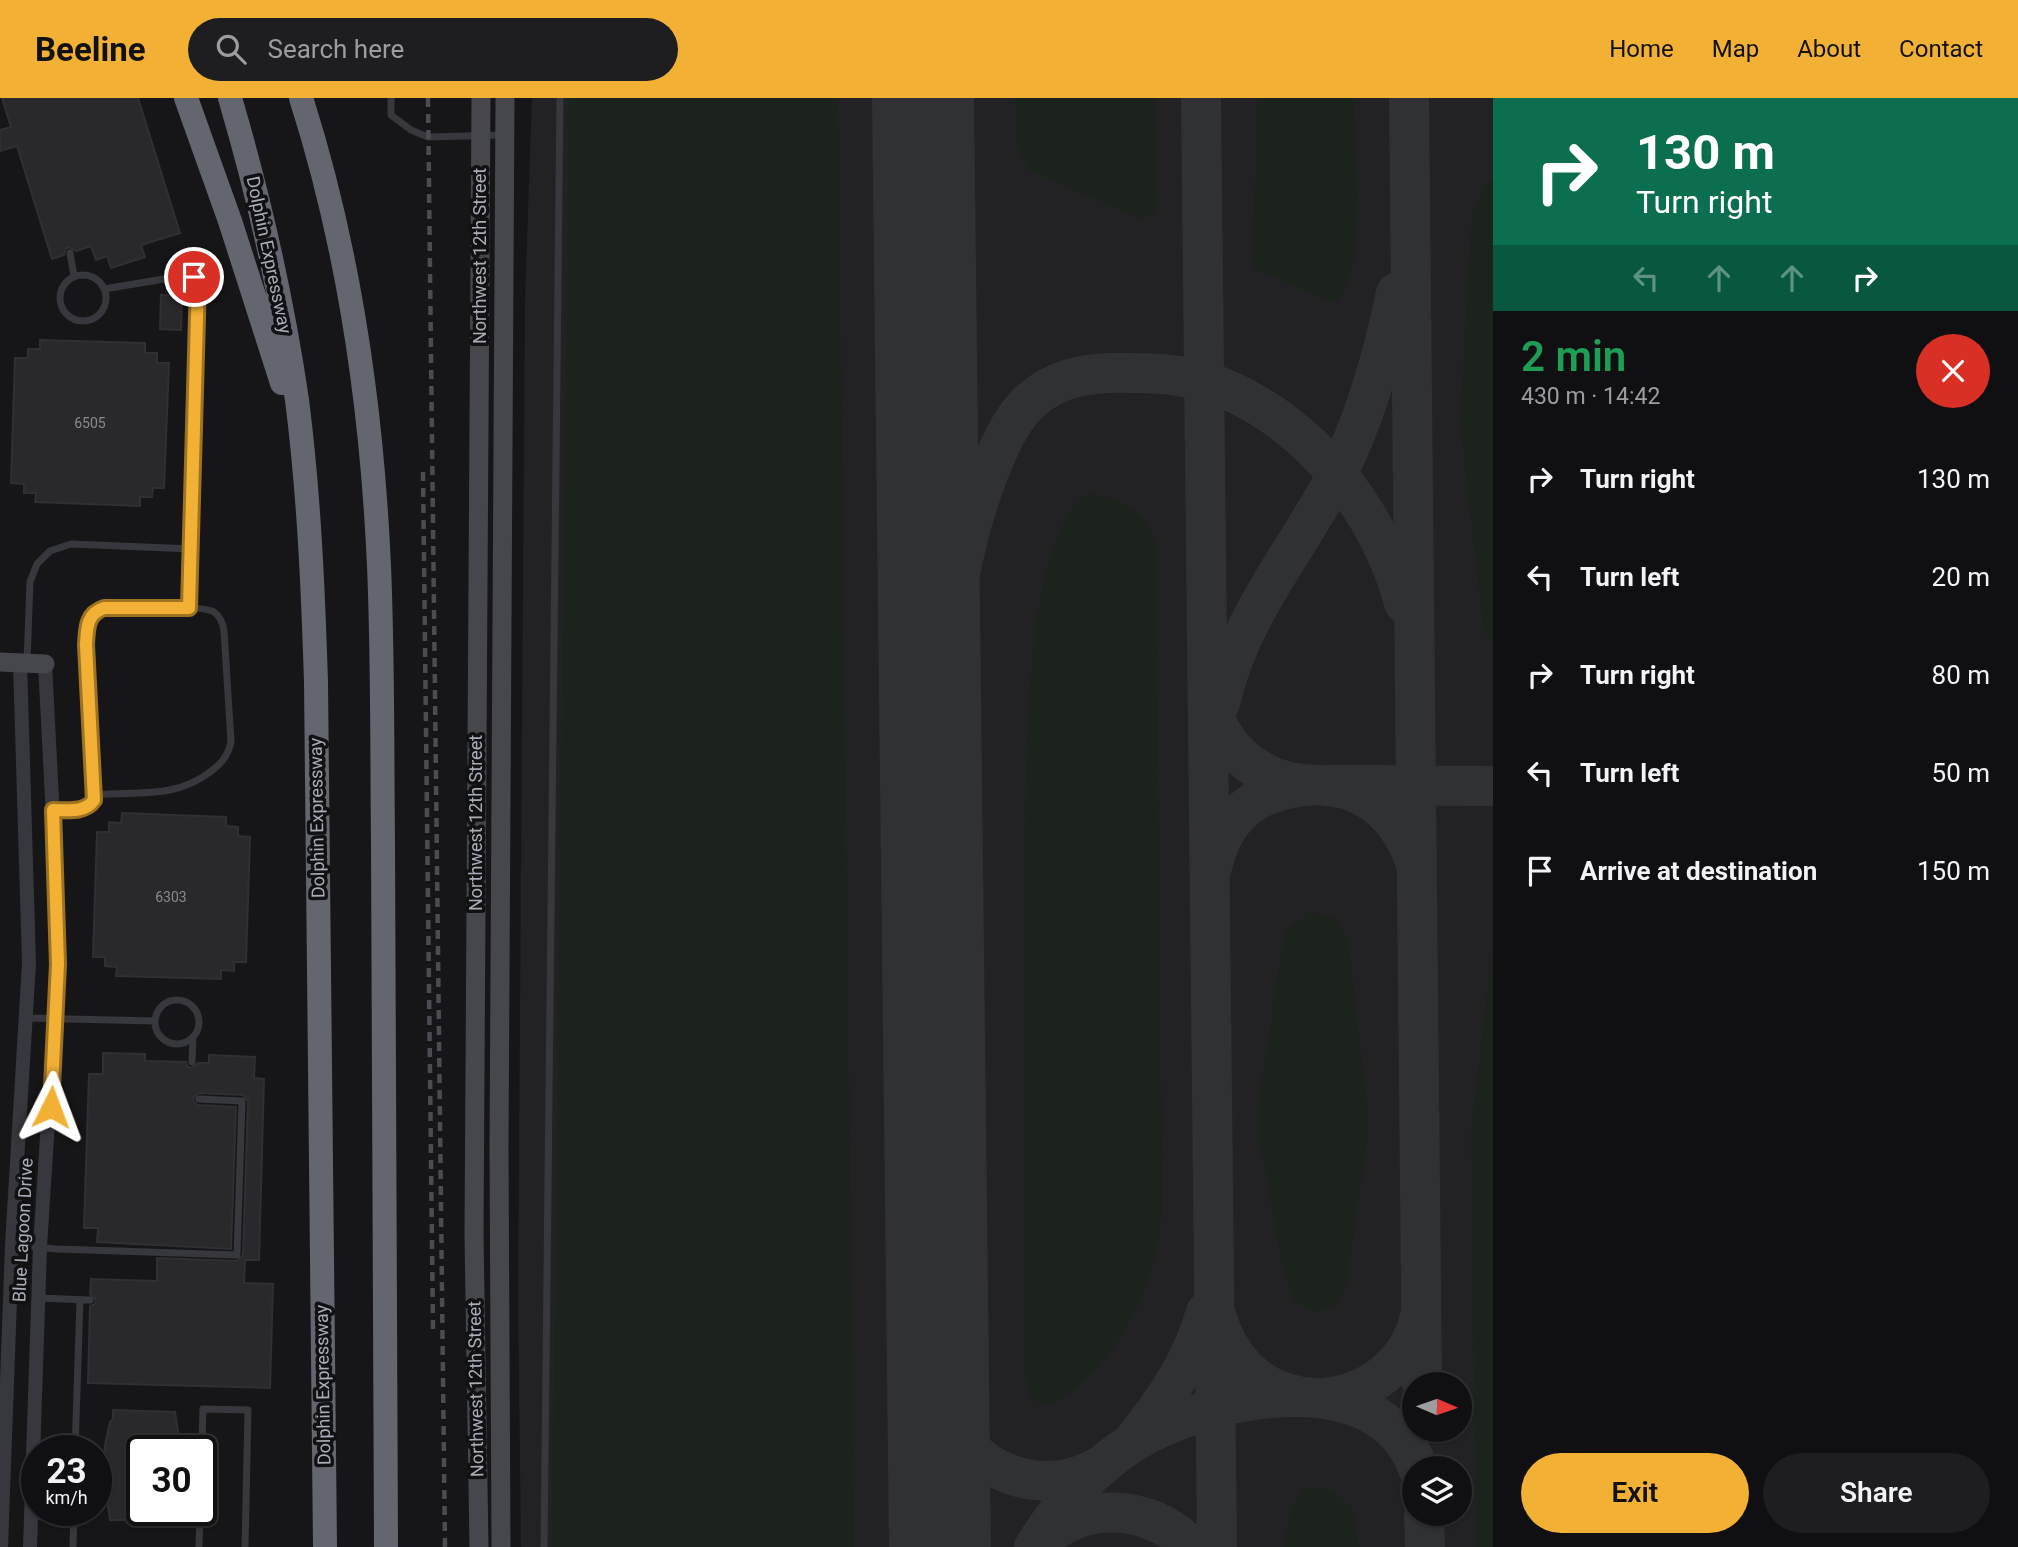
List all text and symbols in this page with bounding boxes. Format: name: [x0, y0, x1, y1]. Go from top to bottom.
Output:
search box: [188, 18, 678, 81]
text: Beeline: [35, 30, 146, 69]
icon: search: [212, 30, 250, 68]
text: Search here: [268, 34, 404, 64]
text: Home: [1609, 35, 1674, 63]
text: Map: [1712, 35, 1759, 63]
text: About: [1797, 35, 1861, 63]
text: Contact: [1899, 35, 1983, 63]
text: 130 m: [1636, 124, 1775, 181]
icon: right: [1521, 126, 1612, 217]
street label: Northwest 12th Street: [469, 168, 490, 344]
street label: Dolphin Expressway: [243, 174, 297, 336]
text: Turn right: [1636, 183, 1772, 221]
pin: [164, 247, 224, 307]
icon: arrive: [175, 258, 213, 296]
icon: left: [1627, 259, 1665, 297]
icon: ahead: [1700, 259, 1738, 297]
icon: ahead: [1773, 259, 1811, 297]
icon: right: [1846, 259, 1884, 297]
text: 2 min: [1521, 332, 1626, 381]
button: close: [1916, 334, 1990, 408]
text: 430 m · 14:42: [1521, 383, 1660, 410]
house number: 6505: [74, 415, 106, 431]
icon: right: [1521, 460, 1559, 498]
text: Turn right: [1580, 464, 1695, 494]
text: 130 m: [1917, 464, 1990, 494]
icon: left: [1521, 558, 1559, 596]
text: Turn left: [1580, 562, 1679, 592]
text: 20 m: [1932, 562, 1990, 592]
icon: right: [1521, 656, 1559, 694]
text: Turn right: [1580, 660, 1695, 690]
text: 80 m: [1932, 660, 1990, 690]
street label: Northwest 12th Street: [465, 735, 486, 911]
street label: Dolphin Expressway: [305, 737, 328, 898]
icon: left: [1521, 754, 1559, 792]
text: Turn left: [1580, 758, 1679, 788]
text: 50 m: [1932, 758, 1990, 788]
icon: arrive: [1521, 852, 1559, 890]
text: Arrive at destination: [1580, 856, 1817, 886]
text: 150 m: [1917, 856, 1990, 886]
house number: 6303: [155, 889, 187, 905]
position arrow: [14, 1070, 88, 1144]
street label: Blue Lagoon Drive: [8, 1157, 37, 1303]
street label: Northwest 12th Street: [463, 1301, 488, 1477]
street label: Dolphin Expressway: [311, 1304, 334, 1465]
north arrow: [1402, 1372, 1472, 1442]
map controls: [1402, 1372, 1472, 1526]
speed limit sign: 30: [126, 1435, 217, 1526]
text: 23: [46, 1451, 87, 1492]
button: Exit: [1521, 1453, 1749, 1533]
button: Share: [1763, 1453, 1990, 1533]
button: layers: [1402, 1456, 1472, 1526]
text: km/h: [45, 1487, 88, 1508]

